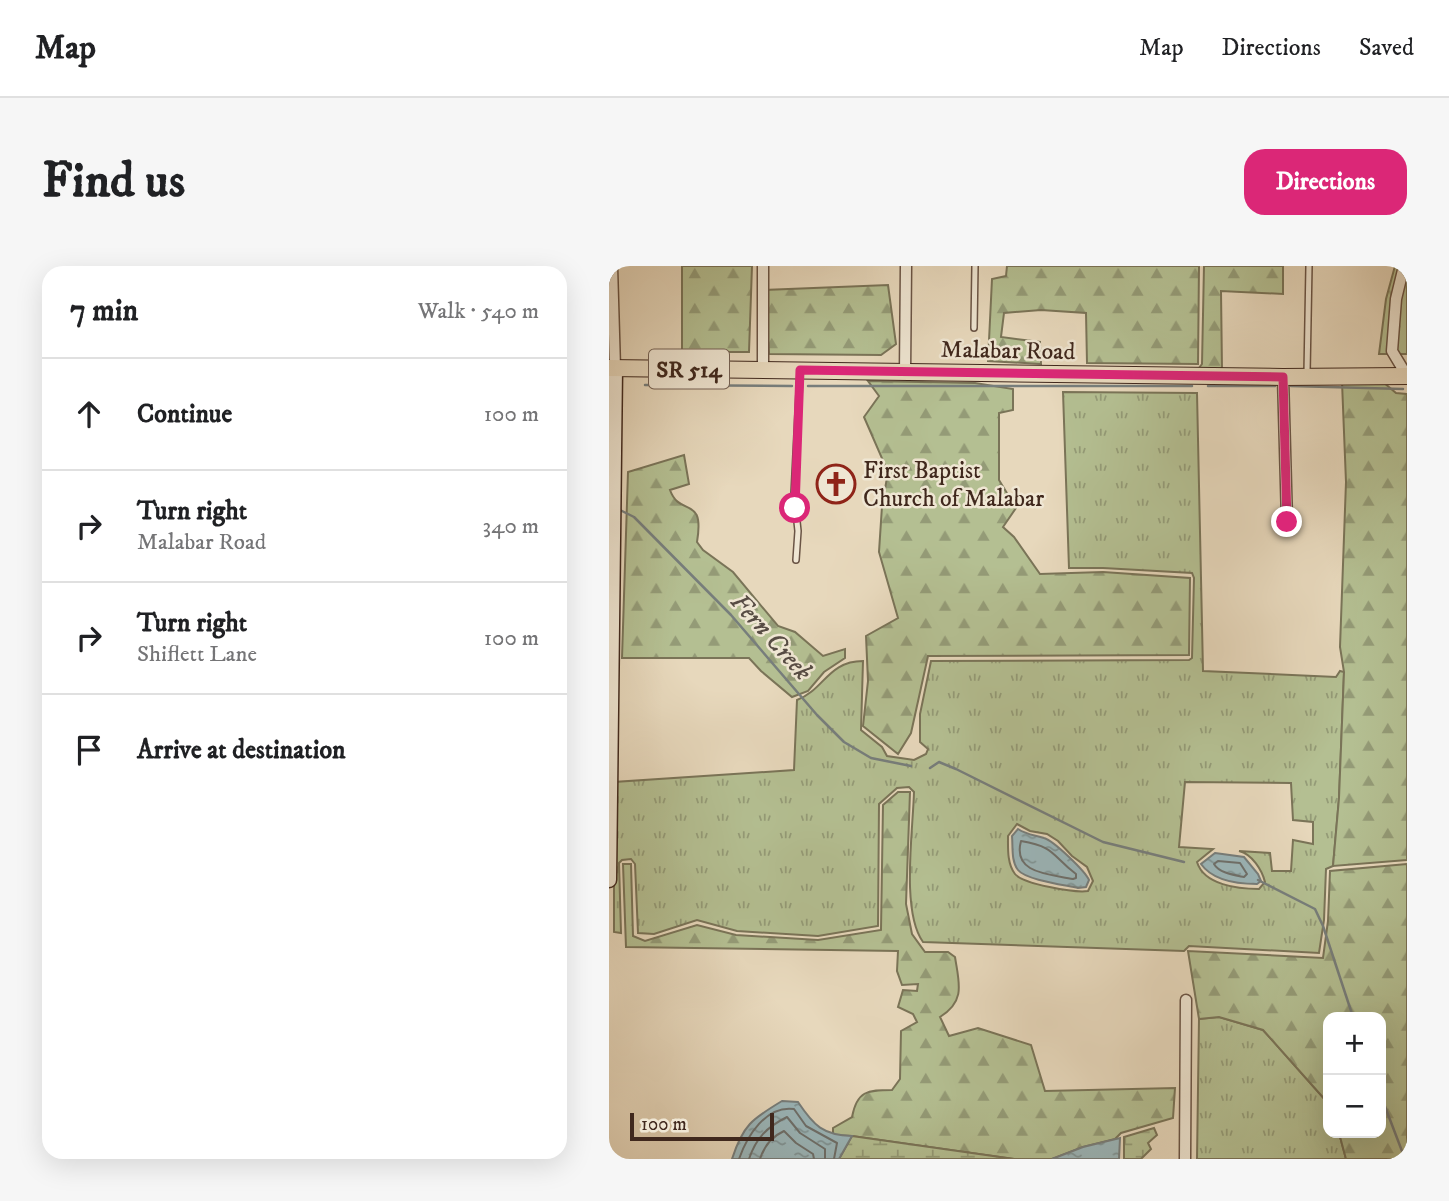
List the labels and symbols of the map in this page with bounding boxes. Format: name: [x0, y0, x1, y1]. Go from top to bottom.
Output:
street label: Malabar Road: [940, 335, 1076, 367]
road number: SR 514: [649, 349, 729, 388]
place label: First Baptist Church of Malabar: [863, 456, 1044, 514]
church icon: First Baptist Church of Malabar: [815, 463, 857, 505]
route start: [779, 492, 810, 523]
route end: [1271, 506, 1302, 537]
water label: Fern Creek: [723, 586, 819, 688]
scale bar: [630, 1110, 773, 1142]

